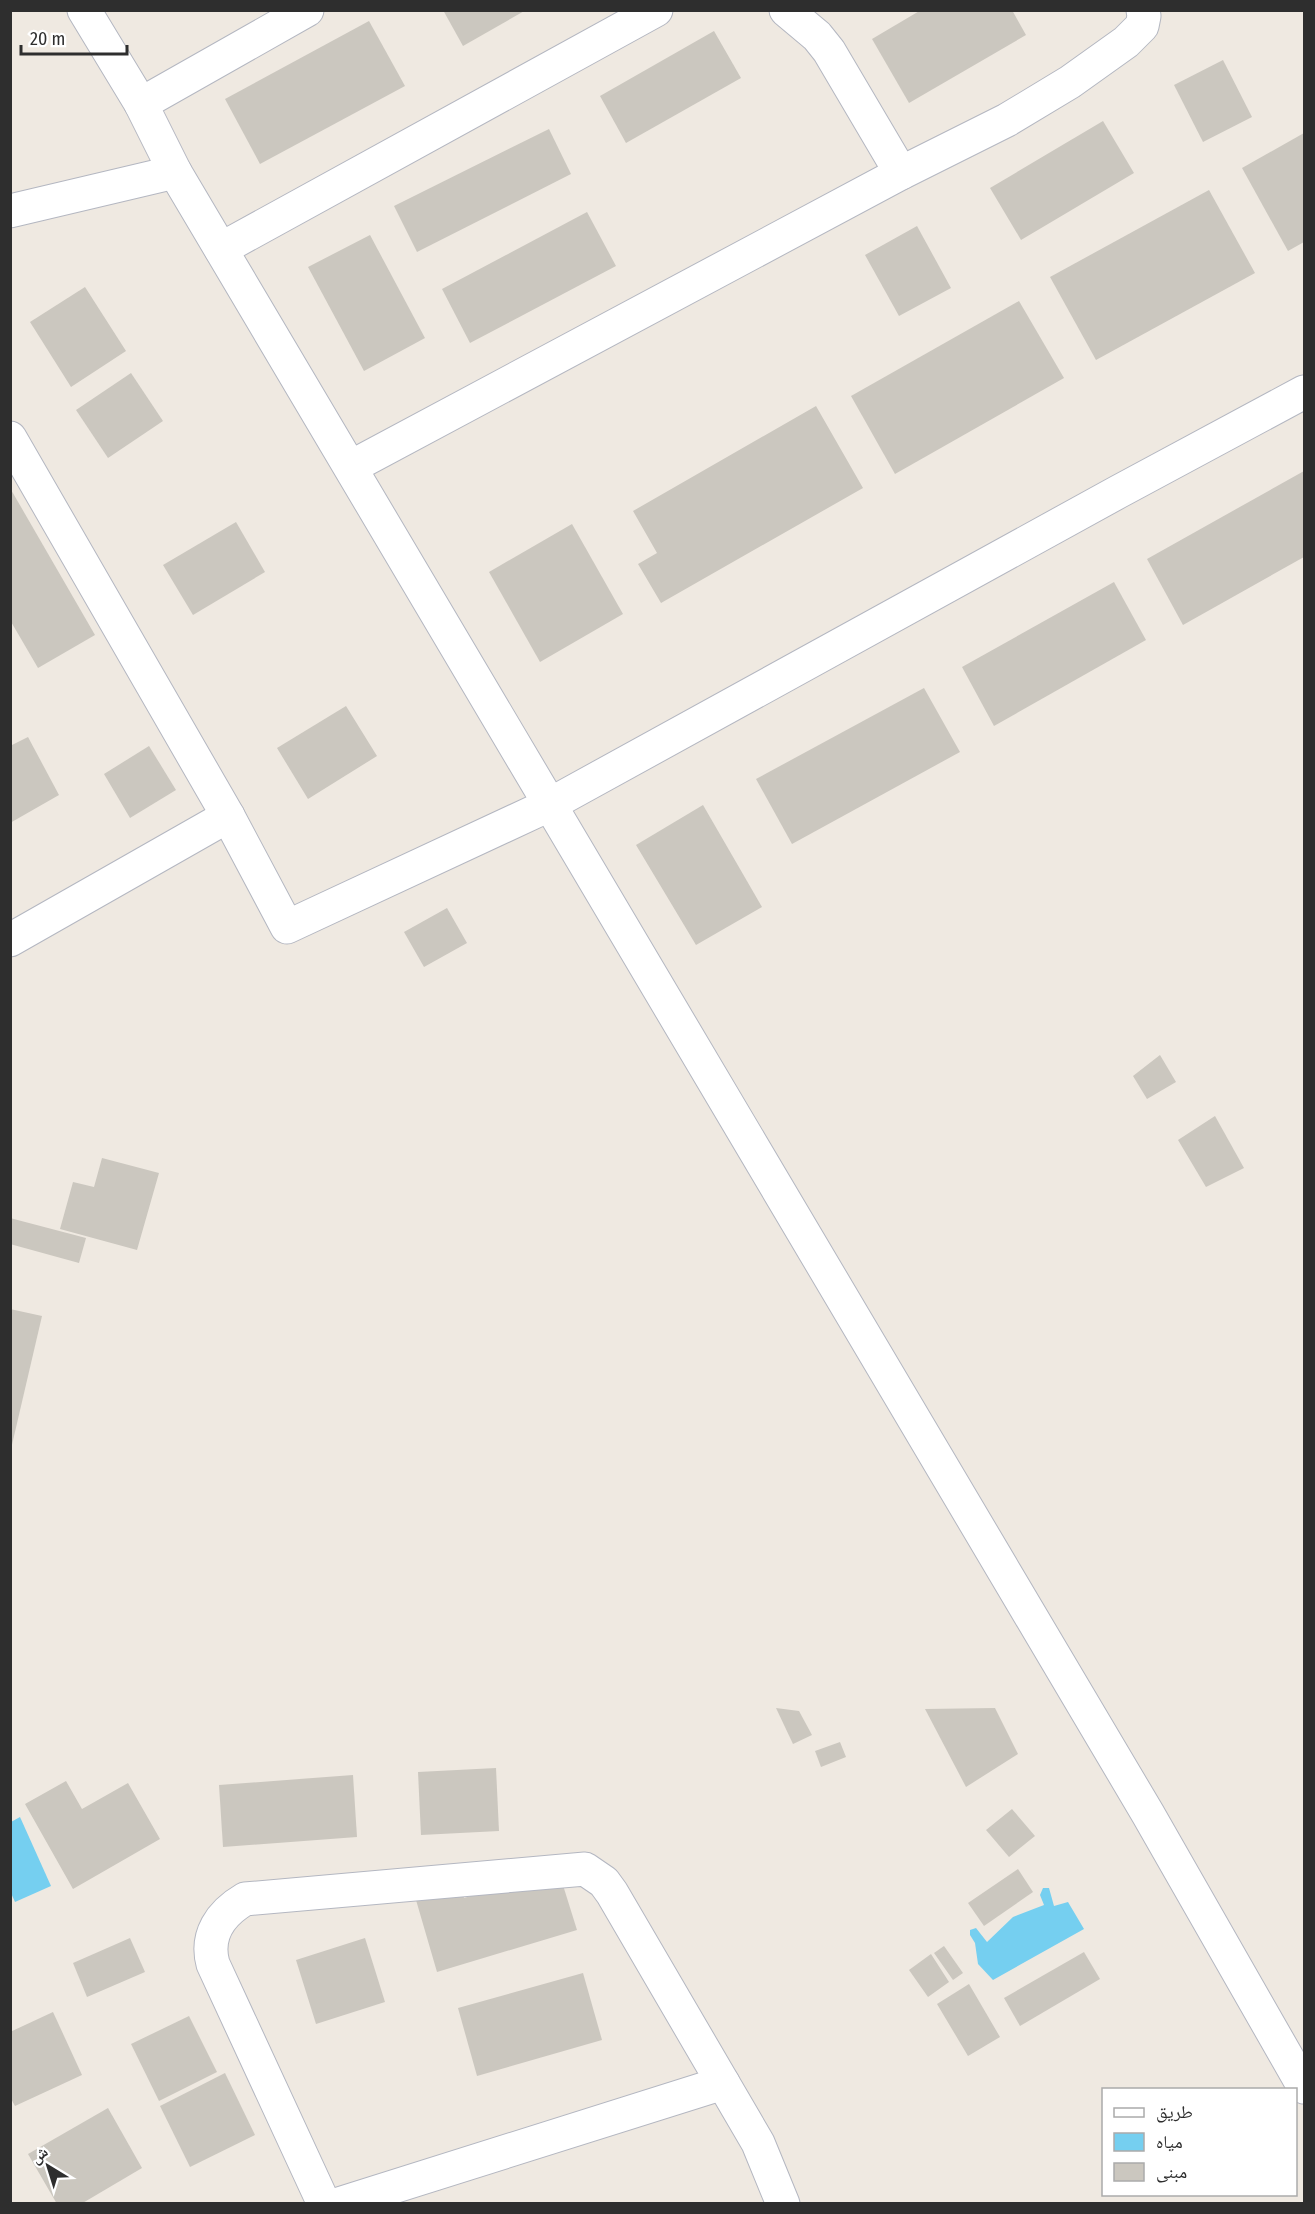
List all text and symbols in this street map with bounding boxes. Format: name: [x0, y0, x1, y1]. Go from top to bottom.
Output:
scale bar: [21, 18, 128, 56]
text: 20 m: [30, 28, 65, 50]
legend: [1102, 2088, 1297, 2196]
text: طريق: [1156, 2101, 1193, 2123]
text: مياه: [1156, 2131, 1183, 2153]
north arrow: [18, 2136, 78, 2196]
text: ش: [27, 2142, 52, 2167]
text: مبنى: [1156, 2161, 1187, 2183]

